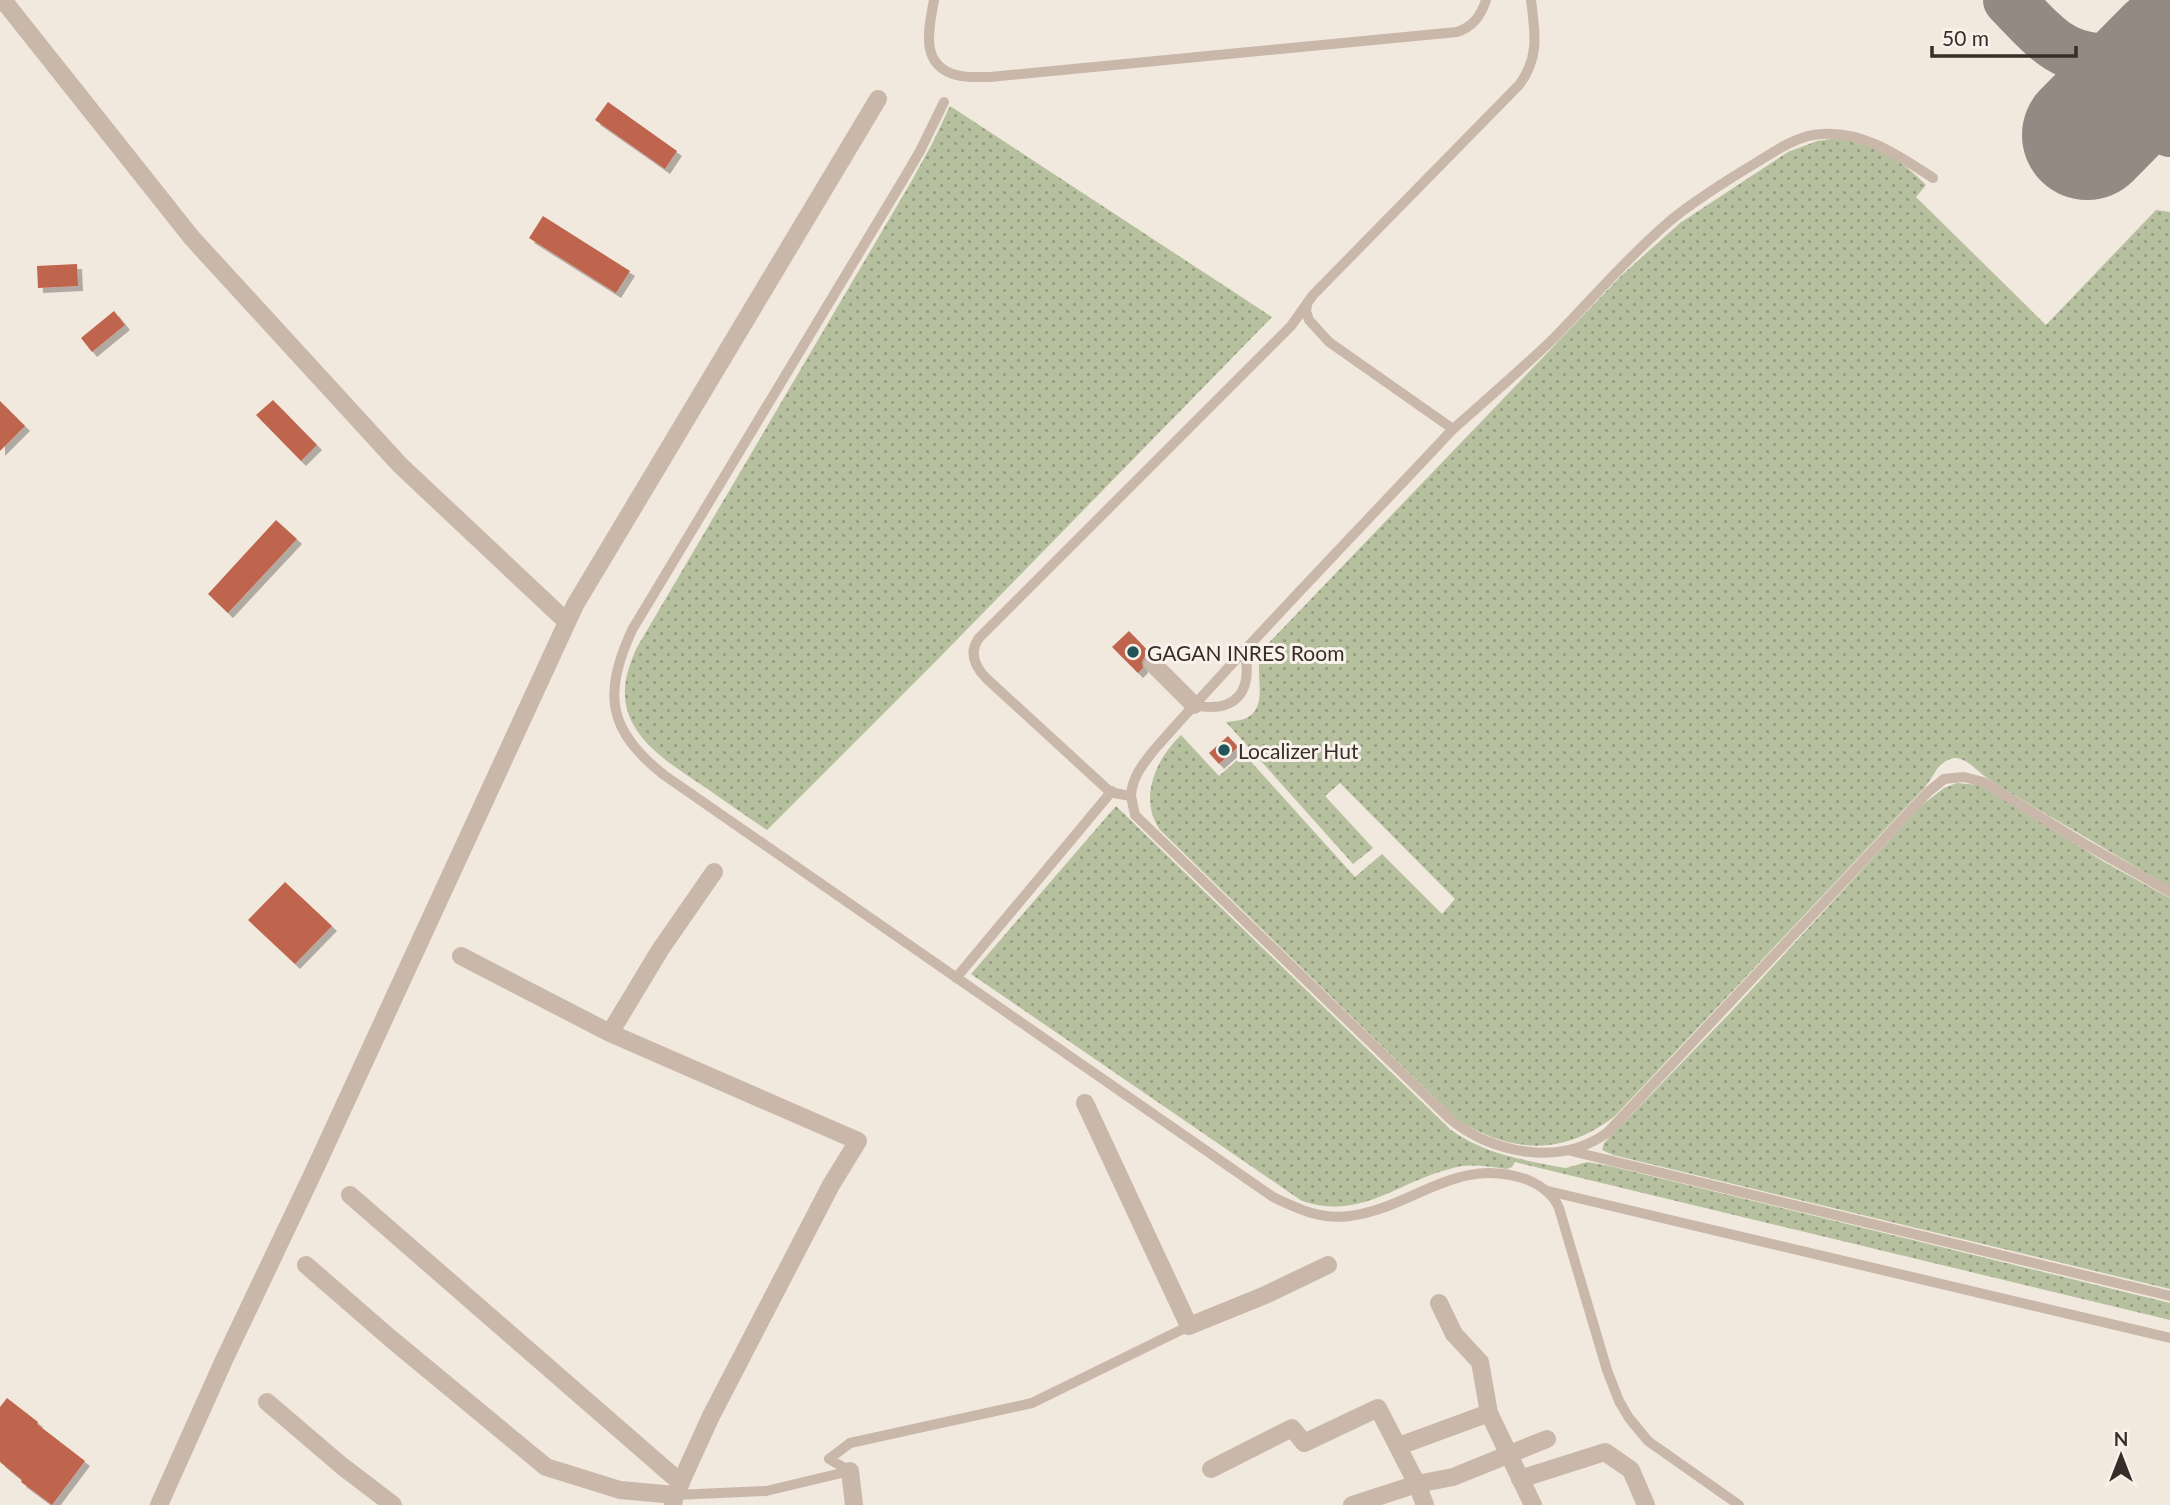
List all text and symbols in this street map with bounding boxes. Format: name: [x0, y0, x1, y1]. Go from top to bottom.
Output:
scale bar: [1932, 14, 2076, 58]
text: 50 m: [1942, 25, 1989, 50]
place label: GAGAN INRES Room: [1147, 640, 1344, 665]
marker: GAGAN INRES Room: [1125, 644, 1141, 660]
place label: Localizer Hut: [1238, 738, 1359, 763]
marker: Localizer Hut: [1216, 742, 1232, 758]
north arrow: [2086, 1421, 2156, 1491]
text: N: [2114, 1427, 2128, 1450]

